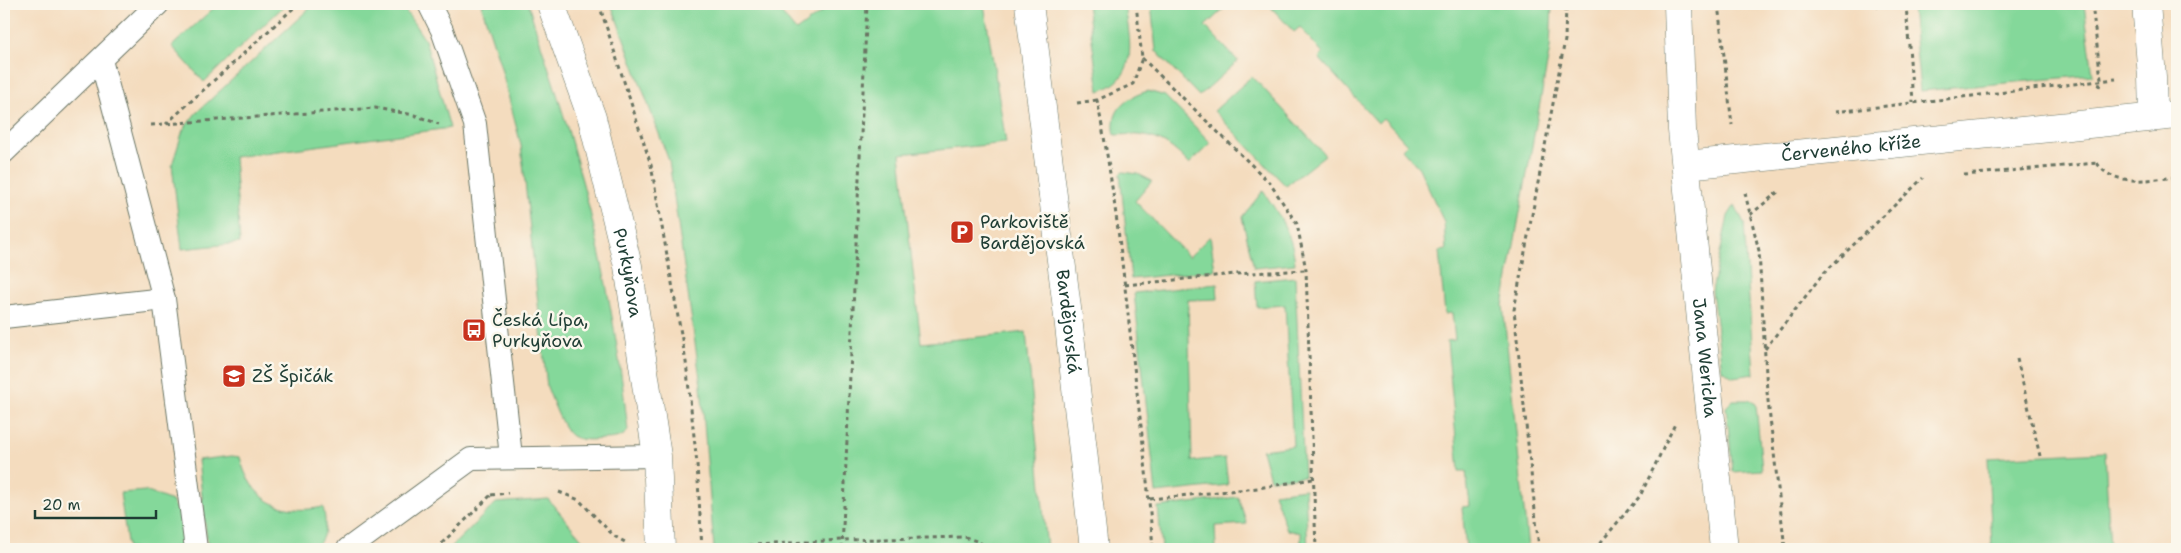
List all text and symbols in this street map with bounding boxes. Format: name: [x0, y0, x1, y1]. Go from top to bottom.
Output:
street label: Červeného kříže: [1780, 129, 1922, 167]
place label: Parkoviště Bardějovská: [980, 210, 1085, 255]
parking icon: Parkoviště Bardějovská: [949, 219, 975, 245]
street label: Purkyňova: [607, 225, 648, 319]
street label: Bardějovská: [1050, 268, 1086, 375]
street label: Jana Wericha: [1687, 297, 1723, 419]
place label: Česká Lípa, Purkyňova: [492, 308, 589, 353]
bus stop icon: Česká Lípa, Purkyňova: [461, 317, 487, 343]
school or university icon: ZŠ Špičák: [221, 363, 247, 389]
place label: ZŠ Špičák: [252, 364, 334, 388]
scale bar: [35, 488, 156, 520]
text: 20 m: [42, 495, 81, 515]

